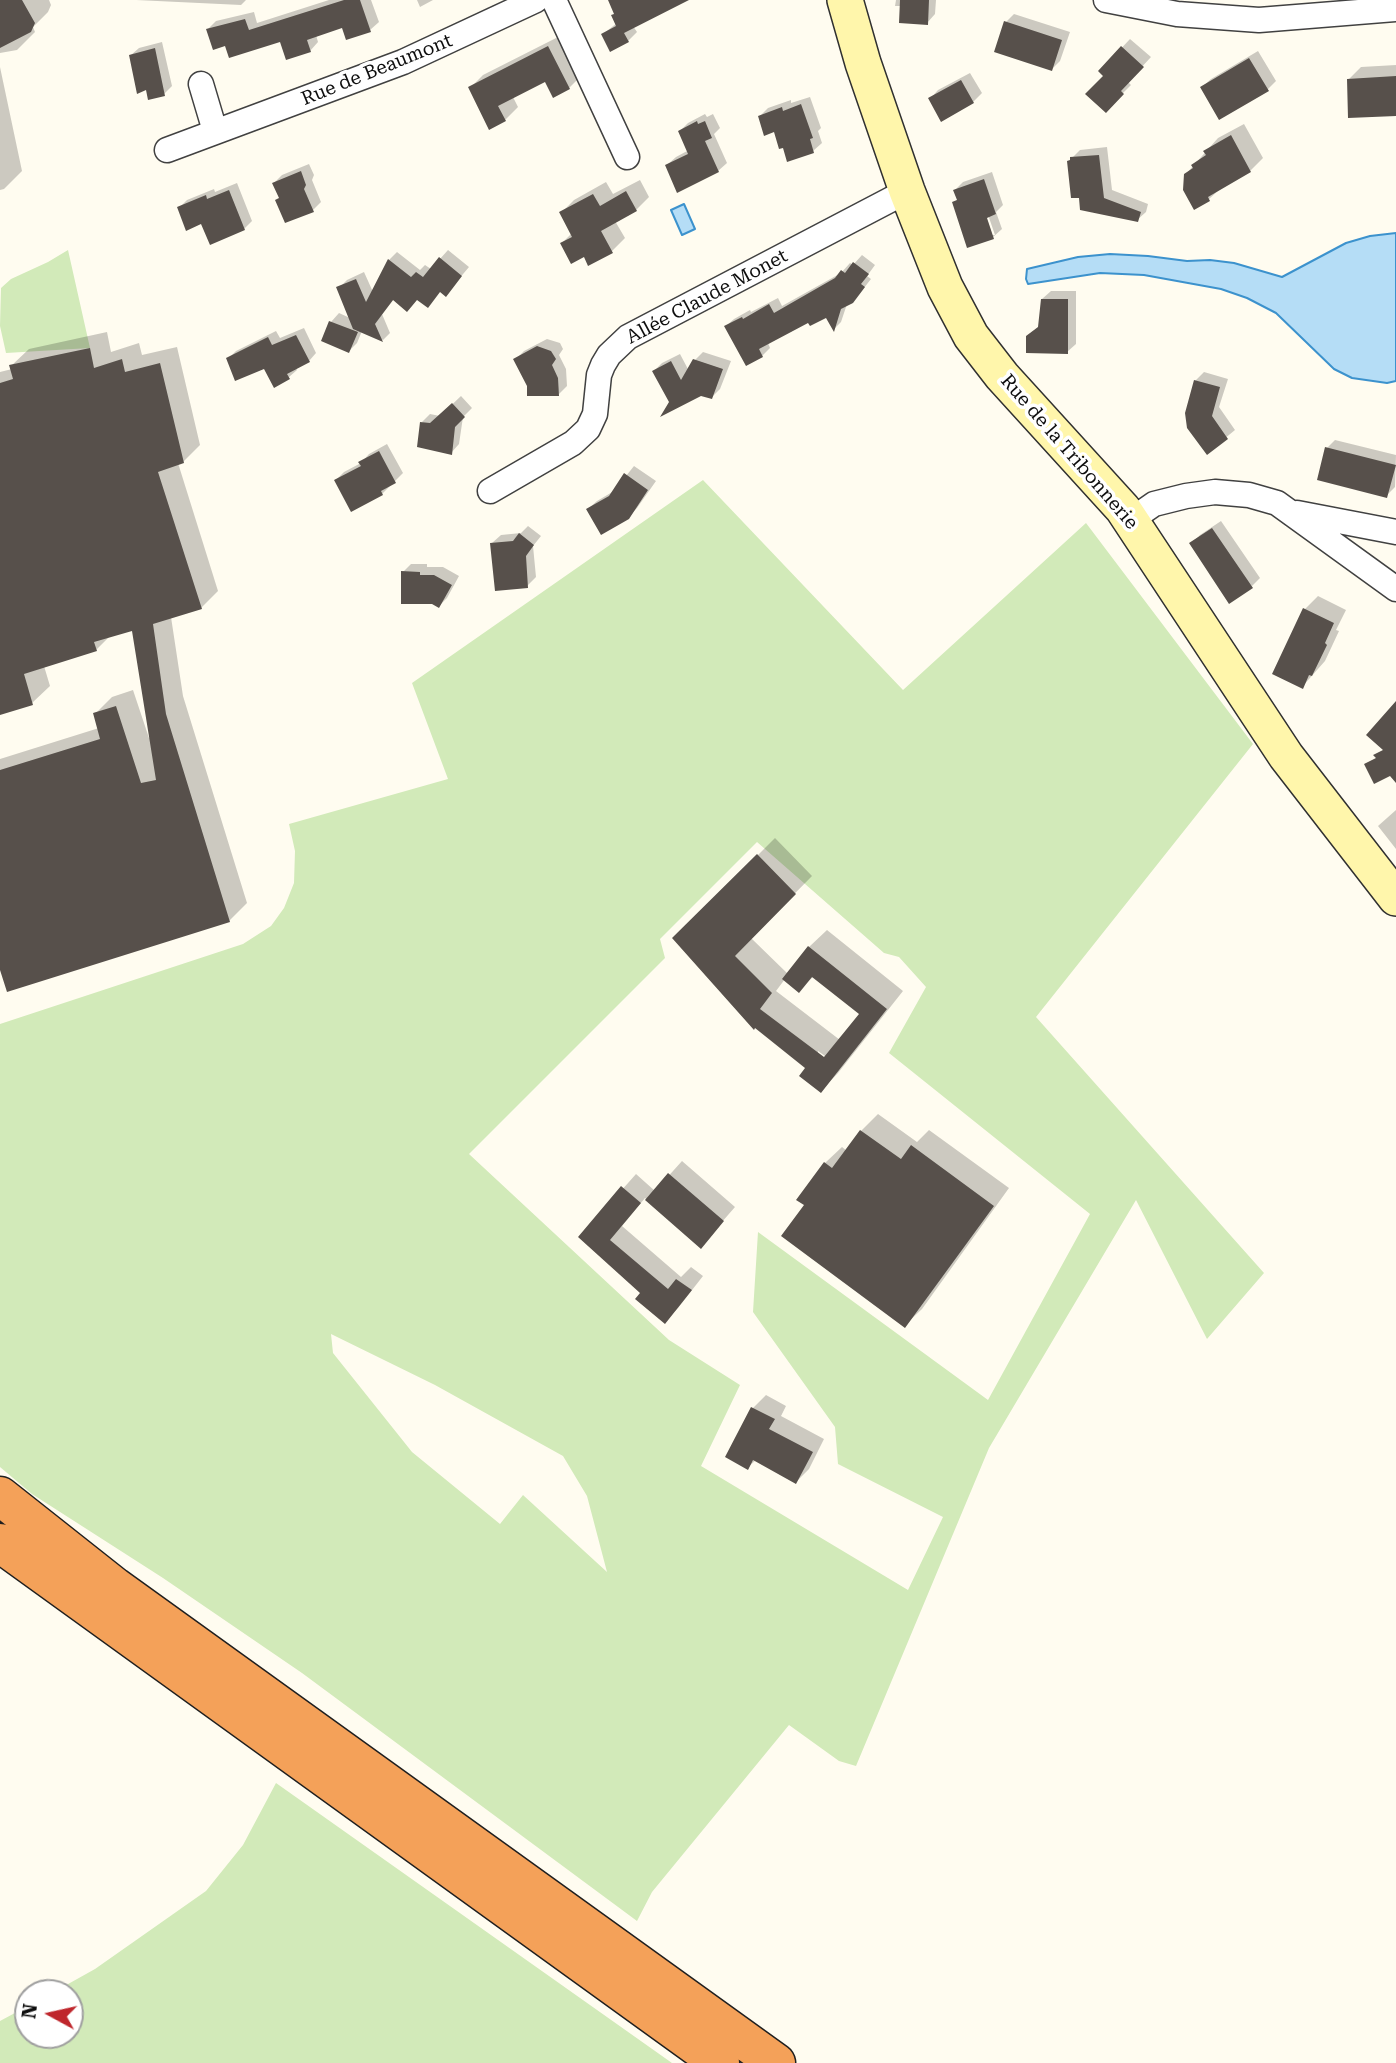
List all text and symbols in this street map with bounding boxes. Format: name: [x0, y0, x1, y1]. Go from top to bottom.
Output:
street label: Rue de Beaumont: [298, 29, 456, 111]
street label: Allée Claude Monet: [622, 245, 792, 349]
street label: Rue de la Tribonnerie: [995, 370, 1143, 534]
north arrow: [14, 1979, 84, 2049]
text: N: [17, 2002, 42, 2020]

